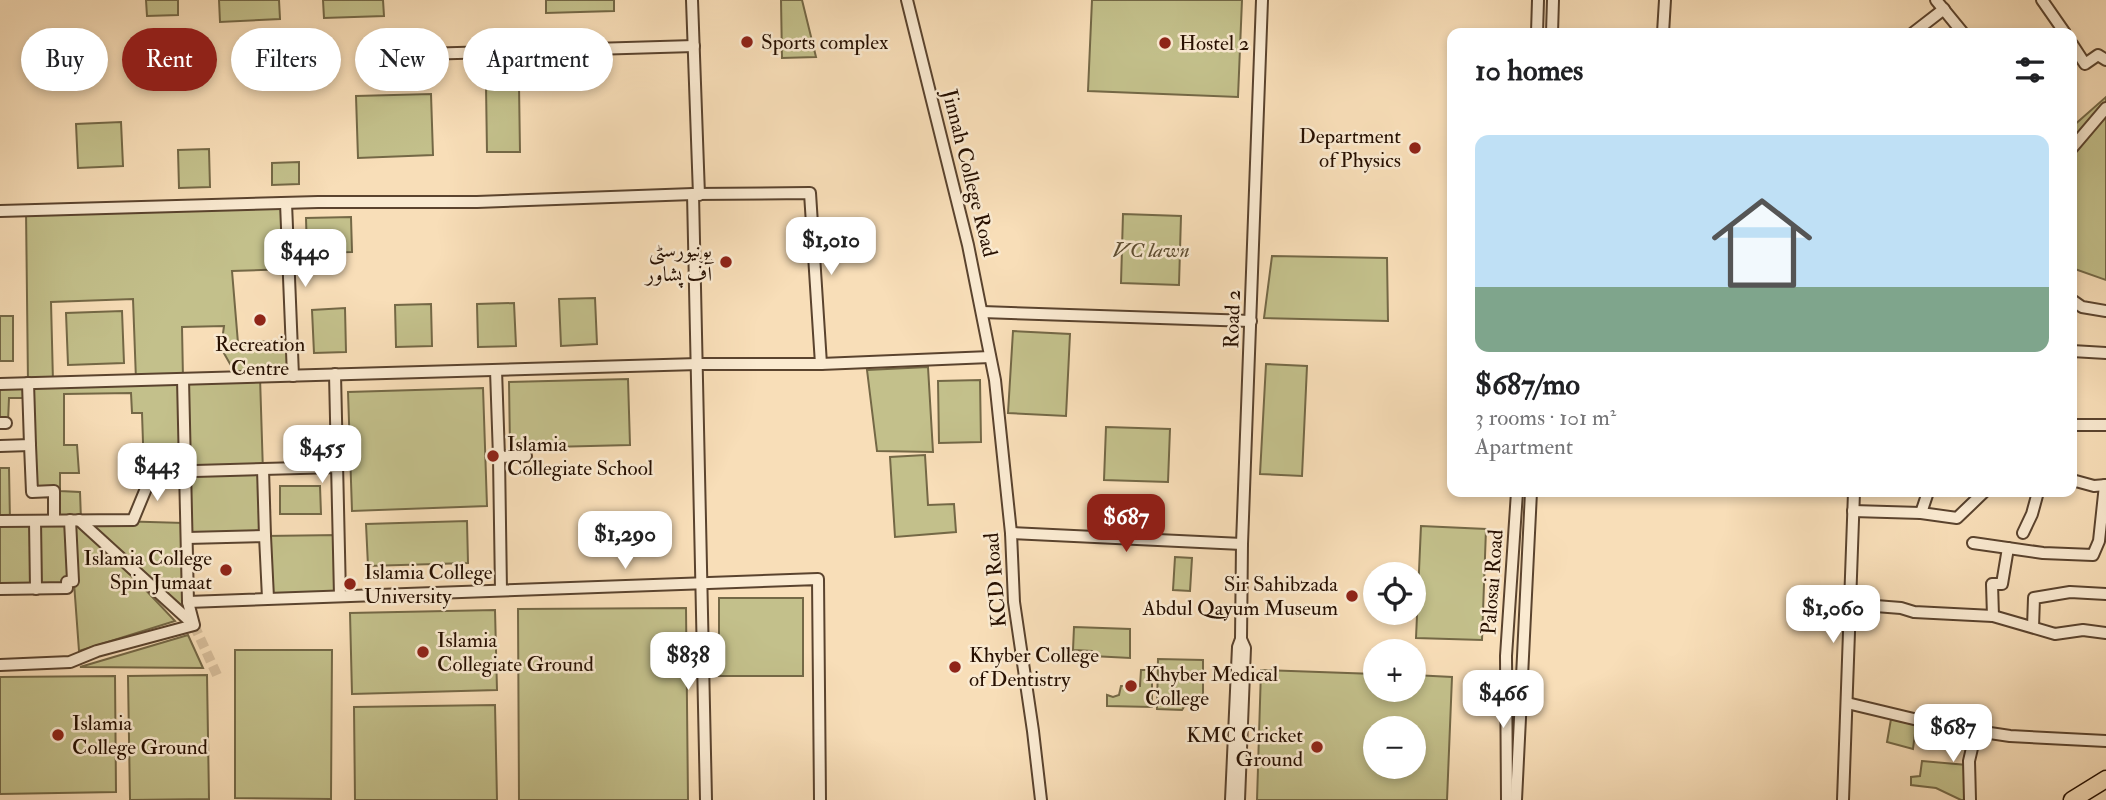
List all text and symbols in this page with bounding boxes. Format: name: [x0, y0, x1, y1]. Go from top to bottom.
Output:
chip: Buy: [21, 28, 108, 91]
chip: Rent: [122, 28, 217, 91]
chip: Filters: [231, 28, 341, 91]
chip: New: [355, 28, 449, 91]
chip: Apartment: [463, 28, 613, 91]
place label: Sports complex: [761, 29, 889, 56]
place label: Hostel 2: [1179, 30, 1249, 57]
marker: Sports complex: [739, 34, 755, 50]
marker: Hostel 2: [1157, 35, 1173, 51]
icon: filters: [2011, 51, 2049, 89]
text: 10 homes: [1475, 52, 1583, 89]
street label: Jinnah College Road: [935, 85, 1004, 260]
place label: Department of Physics: [1299, 123, 1401, 174]
marker: Department of Physics: [1407, 140, 1423, 156]
icon: home: [1699, 180, 1825, 306]
pin: $1,010: [774, 218, 888, 277]
text: $1,010: [802, 225, 860, 254]
pin: $440: [264, 230, 346, 289]
text: $440: [280, 237, 330, 266]
place label: یونیورسٹی آف پشاور: [644, 237, 714, 288]
park label: VC lawn: [1112, 237, 1190, 264]
marker: یونیورسٹی آف پشاور: [718, 254, 734, 270]
street label: Road 2: [1218, 289, 1247, 349]
marker: Recreation Centre: [252, 312, 268, 328]
place label: Recreation Centre: [215, 331, 305, 382]
text: $687/mo: [1475, 366, 1580, 403]
text: 3 rooms · 101 m²: [1475, 403, 1616, 432]
pin: $455: [281, 426, 363, 485]
place label: Islamia Collegiate School: [507, 431, 654, 482]
text: Apartment: [1475, 432, 1573, 461]
text: $455: [299, 433, 345, 462]
pin: $443: [116, 444, 198, 503]
marker: Islamia Collegiate School: [485, 448, 501, 464]
text: $443: [134, 451, 180, 480]
pin: $687: [1085, 494, 1167, 554]
text: $687: [1103, 502, 1149, 531]
pin: $1,290: [568, 512, 682, 571]
text: $1,290: [594, 519, 656, 548]
street label: Palosai Road: [1475, 528, 1510, 636]
street label: KCD Road: [978, 531, 1013, 628]
place label: Islamia College Spin Jumaat: [83, 545, 212, 596]
place label: Islamia College University: [364, 559, 493, 610]
marker: Islamia College Spin Jumaat: [218, 562, 234, 578]
map controls: [1363, 562, 1426, 779]
button: locate: [1363, 562, 1426, 625]
place label: Sir Sahibzada Abdul Qayum Museum: [1141, 571, 1338, 622]
marker: Islamia College University: [342, 576, 358, 592]
pin: $1,060: [1776, 586, 1890, 645]
marker: Sir Sahibzada Abdul Qayum Museum: [1344, 588, 1360, 604]
text: $1,060: [1802, 593, 1864, 622]
place label: Islamia Collegiate Ground: [437, 627, 595, 678]
pin: $838: [647, 632, 729, 692]
button: +: [1363, 639, 1426, 702]
text: $838: [666, 640, 710, 669]
place label: Khyber College of Dentistry: [969, 642, 1099, 693]
marker: Islamia Collegiate Ground: [415, 644, 431, 660]
marker: Khyber College of Dentistry: [947, 659, 963, 675]
place label: Khyber Medical College: [1145, 661, 1279, 712]
pin: $466: [1462, 670, 1544, 730]
marker: Khyber Medical College: [1123, 678, 1139, 694]
text: $466: [1479, 678, 1527, 707]
pin: $687: [1912, 704, 1994, 764]
place label: Islamia College Ground: [72, 710, 209, 761]
text: $687: [1930, 712, 1976, 741]
button: −: [1363, 716, 1426, 779]
place label: KMC Cricket Ground: [1186, 722, 1304, 773]
marker: Islamia College Ground: [50, 727, 66, 743]
marker: KMC Cricket Ground: [1309, 739, 1325, 755]

